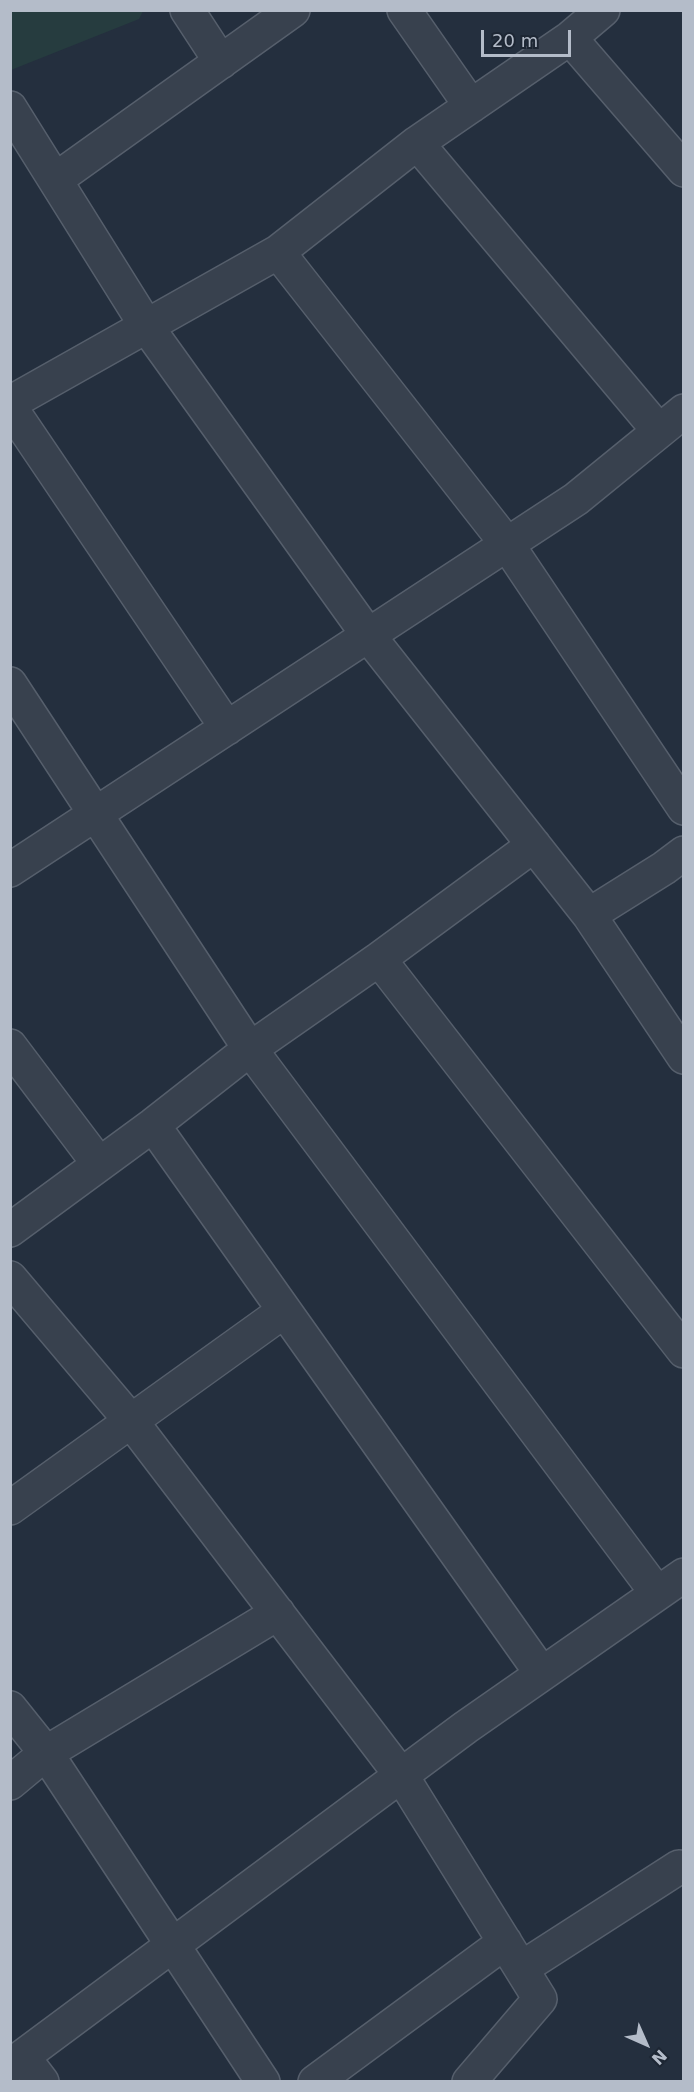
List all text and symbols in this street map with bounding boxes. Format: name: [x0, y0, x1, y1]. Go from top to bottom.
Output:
scale bar: [484, 18, 574, 56]
text: 20 m: [492, 30, 538, 51]
north arrow: [616, 2014, 676, 2074]
text: N: [648, 2046, 671, 2069]

